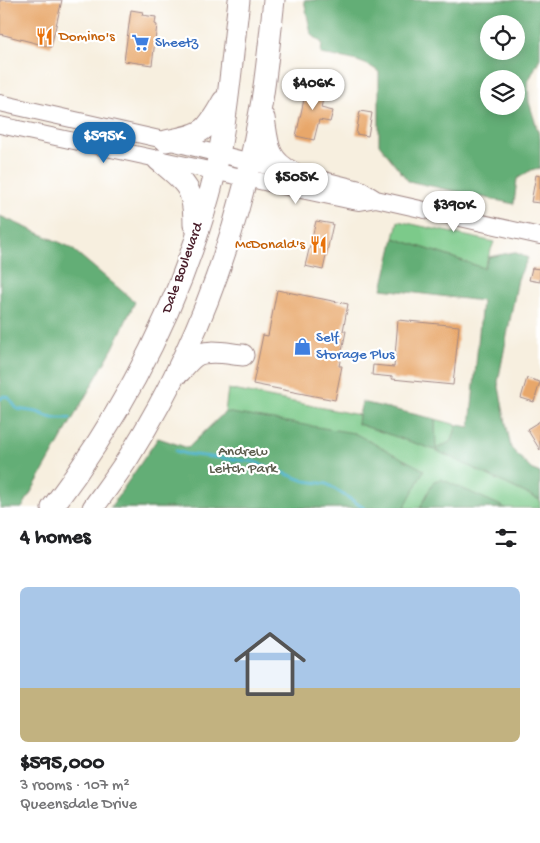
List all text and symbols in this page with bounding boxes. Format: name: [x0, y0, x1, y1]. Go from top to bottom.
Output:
map controls: [480, 15, 525, 115]
button: locate: [480, 15, 525, 60]
restaurant icon: Domino's: [35, 27, 55, 47]
place label: Domino's: [58, 28, 115, 46]
supermarket icon: Sheetz: [131, 33, 151, 53]
place label: Sheetz: [155, 34, 199, 52]
pin: $406K: [278, 68, 348, 111]
button: layers: [480, 70, 525, 115]
text: $406K: [293, 75, 333, 94]
pin: $595K: [69, 121, 139, 164]
text: $595K: [84, 128, 124, 147]
pin: $505K: [261, 162, 331, 205]
text: $505K: [275, 169, 317, 188]
pin: $390K: [419, 190, 489, 233]
text: $390K: [433, 197, 475, 216]
street label: Dale Boulevard: [158, 219, 208, 317]
restaurant icon: McDonald's: [309, 235, 329, 255]
place label: McDonald's: [235, 236, 305, 254]
place label: Self Storage Plus: [316, 329, 395, 364]
shop icon: Self Storage Plus: [292, 337, 312, 357]
park label: Andrew Leitch Park: [209, 443, 278, 478]
icon: filters: [492, 524, 520, 552]
text: 4 homes: [20, 526, 91, 551]
icon: home: [225, 619, 315, 709]
text: $595,000: [20, 752, 104, 777]
text: 3 rooms · 107 m²: [20, 777, 130, 796]
text: Queensdale Drive: [20, 796, 137, 815]

